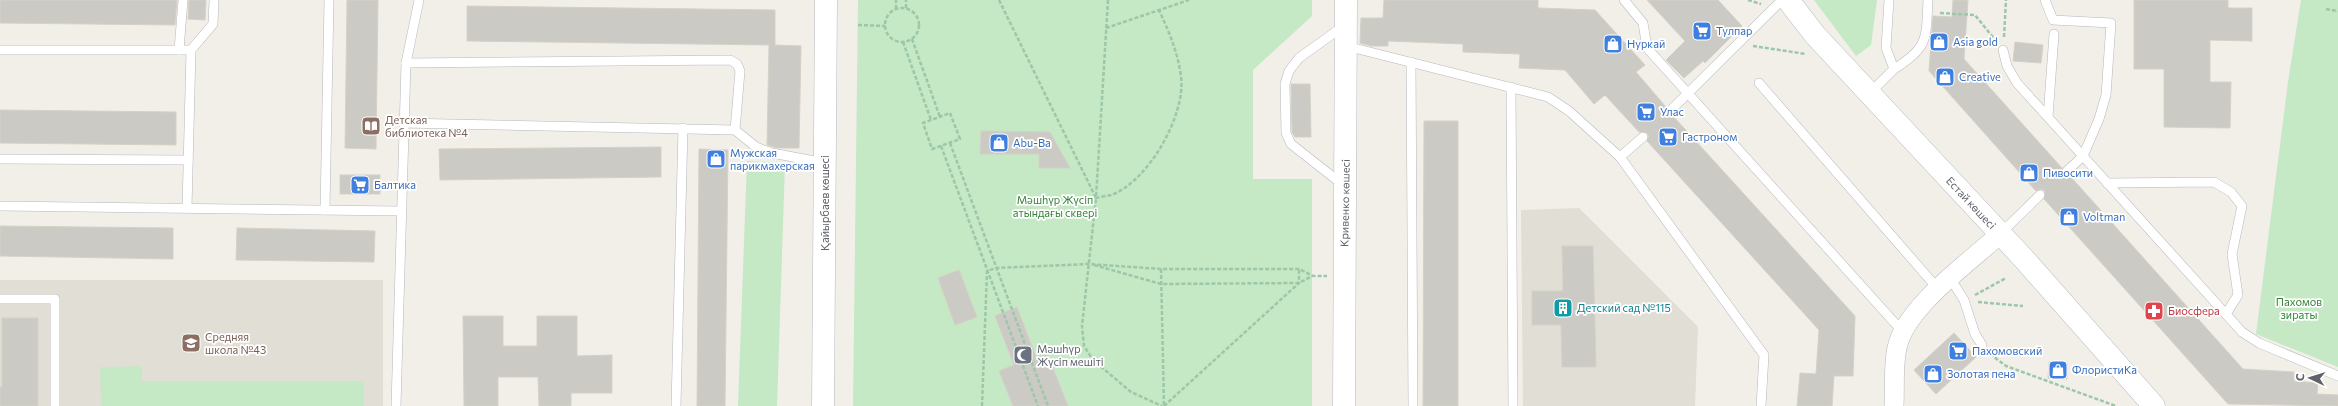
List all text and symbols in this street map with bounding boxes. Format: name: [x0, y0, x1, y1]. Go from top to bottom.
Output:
supermarket icon: Тулпар: [1691, 20, 1713, 42]
place label: Тулпар: [1716, 24, 1752, 37]
shop icon: Asia gold: [1928, 31, 1950, 53]
shop icon: Нуркай: [1602, 33, 1624, 55]
place label: Asia gold: [1953, 35, 1998, 48]
place label: Нуркай: [1627, 37, 1665, 50]
shop icon: Creative: [1934, 66, 1956, 88]
place label: Creative: [1959, 70, 2001, 83]
supermarket icon: Улас: [1635, 101, 1657, 123]
place label: Улас: [1660, 105, 1684, 118]
place label: Детская библиотека №4: [385, 113, 468, 139]
library icon: Детская библиотека №4: [360, 115, 382, 137]
supermarket icon: Гастроном: [1657, 126, 1679, 148]
place label: Гастроном: [1682, 130, 1737, 143]
shop icon: Abu-Ba: [988, 132, 1010, 154]
place label: Abu-Ba: [1013, 136, 1051, 149]
place label: Мужская парикмахерская: [730, 146, 815, 172]
shop icon: Мужская парикмахерская: [705, 148, 727, 170]
street label: Қайырбаев көшесі: [818, 155, 831, 251]
street label: Кривенко көшесі: [1337, 159, 1352, 247]
shop icon: Пивосити: [2018, 162, 2040, 184]
place label: Пивосити: [2043, 166, 2093, 179]
supermarket icon: Балтика: [349, 174, 371, 196]
street label: Естай көшесі: [1944, 174, 1999, 232]
place label: Балтика: [374, 178, 416, 191]
park label: Мәшһүр Жүсіп атындағы сквері: [1013, 193, 1097, 219]
shop icon: Voltman: [2058, 206, 2080, 228]
place label: Voltman: [2083, 210, 2125, 223]
park label: Пахомов зираты: [2276, 295, 2322, 321]
building icon: Детский сад №115: [1552, 297, 1574, 319]
pharmacy icon: Биосфера: [2143, 300, 2165, 322]
place label: Детский сад №115: [1577, 301, 1671, 314]
place label: Биосфера: [2168, 304, 2220, 317]
place label: Средняя школа №43: [205, 330, 266, 356]
school or university icon: Средняя школа №43: [180, 332, 202, 354]
supermarket icon: Пахомовский: [1947, 340, 1969, 362]
place label: Мәшһүр Жүсіп мешіті: [1037, 342, 1104, 368]
mosque icon: Мәшһүр Жүсіп мешіті: [1012, 344, 1034, 366]
place label: Пахомовский: [1972, 344, 2042, 357]
north arrow: [2290, 358, 2330, 398]
shop icon: ФлористиКа: [2047, 359, 2069, 381]
shop icon: Золотая пена: [1922, 363, 1944, 385]
place label: ФлористиКа: [2072, 363, 2137, 376]
place label: Золотая пена: [1947, 367, 2015, 380]
text: С: [2293, 373, 2306, 381]

